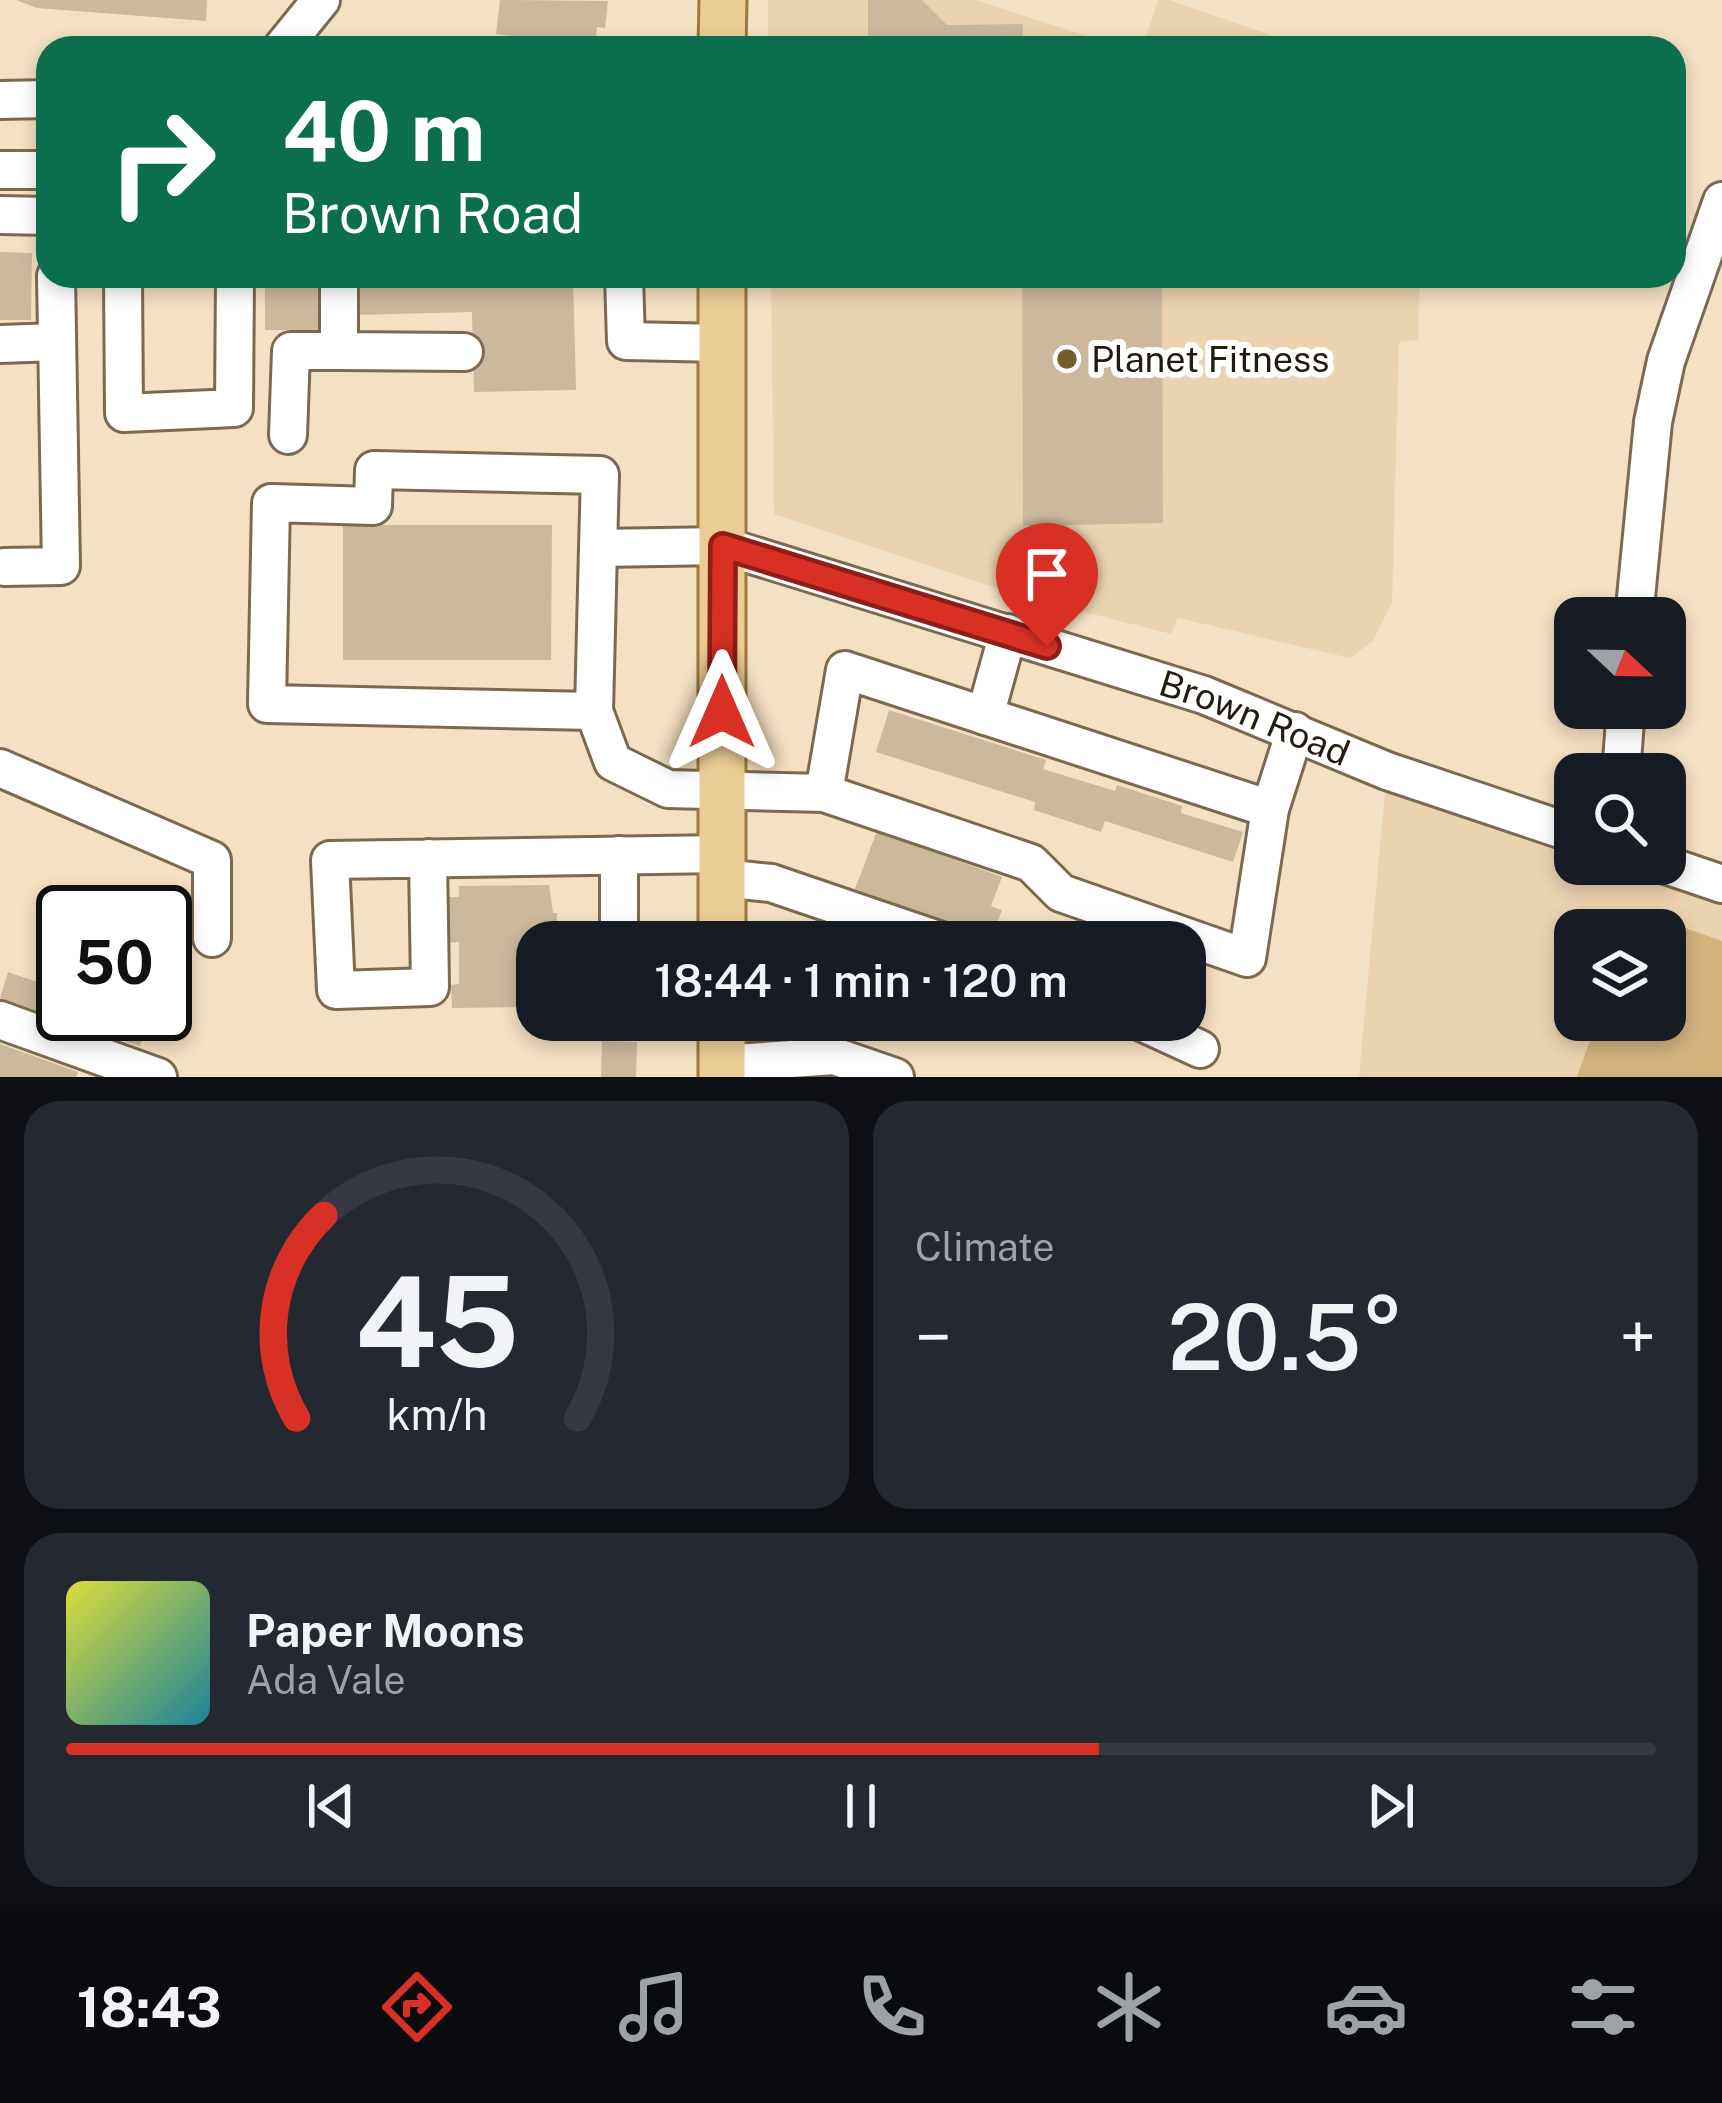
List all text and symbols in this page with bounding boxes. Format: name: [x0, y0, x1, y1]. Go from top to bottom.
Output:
text: 40 m: [282, 81, 485, 180]
icon: right: [84, 84, 240, 240]
text: Brown Road: [282, 182, 583, 245]
place label: Planet Fitness: [1091, 338, 1329, 380]
marker: Planet Fitness: [1054, 346, 1080, 372]
pin: [996, 523, 1098, 646]
icon: arrive: [1014, 541, 1080, 607]
north arrow: [1554, 597, 1686, 729]
map controls: [1554, 597, 1686, 1041]
position arrow: [659, 649, 785, 775]
street label: Brown Road: [1154, 662, 1356, 774]
button: search: [1554, 753, 1686, 885]
speed limit sign: 50: [36, 885, 192, 1041]
button: layers: [1554, 909, 1686, 1041]
text: 18:44 · 1 min · 120 m: [654, 954, 1068, 1007]
text: Climate: [915, 1224, 1055, 1270]
text: 45: [354, 1248, 519, 1395]
text: 20.5°: [1167, 1284, 1404, 1390]
text: −: [915, 1298, 952, 1376]
text: +: [1619, 1298, 1656, 1376]
text: km/h: [386, 1389, 487, 1440]
text: Paper Moons: [246, 1604, 525, 1657]
text: Ada Vale: [246, 1657, 406, 1703]
icon: previous: [298, 1773, 364, 1839]
icon: pause: [828, 1773, 894, 1839]
icon: next: [1358, 1773, 1424, 1839]
icon: directions: [375, 1965, 459, 2049]
icon: music: [612, 1965, 696, 2049]
icon: phone: [850, 1965, 934, 2049]
icon: climate: [1087, 1965, 1171, 2049]
icon: car: [1324, 1965, 1408, 2049]
icon: filters: [1561, 1965, 1645, 2049]
text: 18:43: [77, 1976, 222, 2039]

